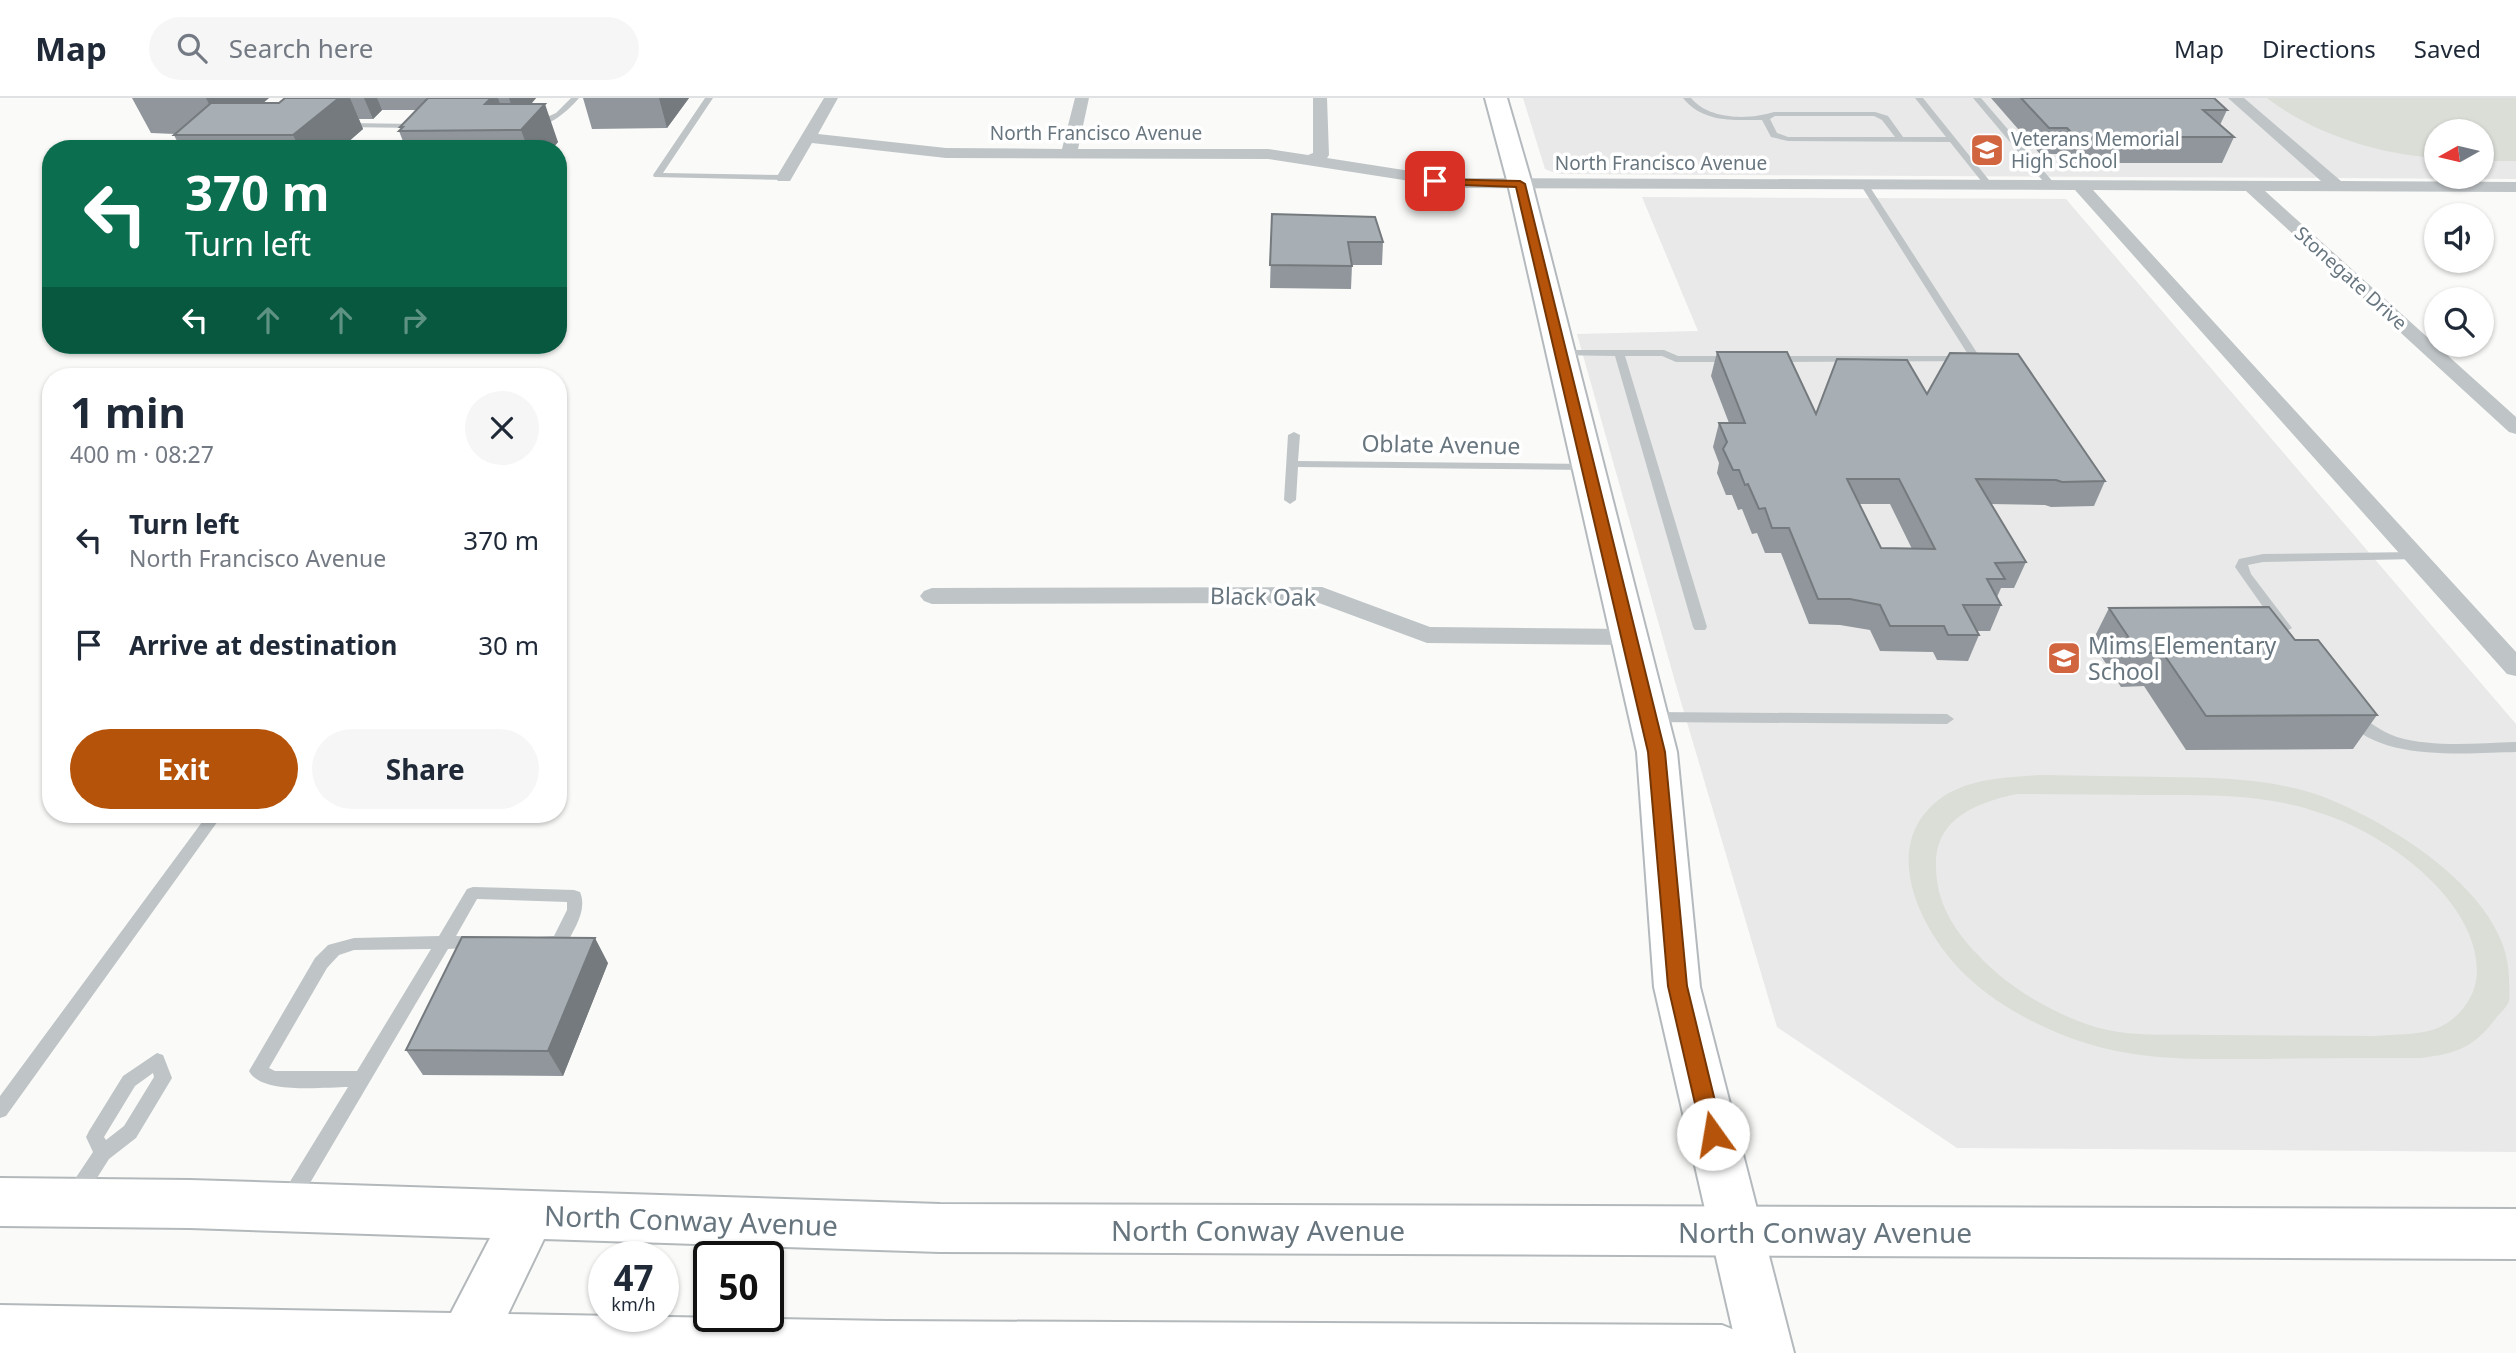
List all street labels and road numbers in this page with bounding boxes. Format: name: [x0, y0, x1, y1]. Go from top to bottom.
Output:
street label: North Francisco Avenue: [990, 120, 1202, 146]
street label: North Francisco Avenue: [1555, 150, 1767, 176]
street label: Stonegate Drive: [2289, 220, 2413, 336]
street label: Oblate Avenue: [1361, 427, 1521, 461]
street label: Black Oak: [1210, 579, 1317, 613]
street label: North Conway Avenue: [543, 1196, 839, 1244]
street label: North Conway Avenue: [1111, 1211, 1405, 1249]
street label: North Conway Avenue: [1678, 1213, 1972, 1251]

